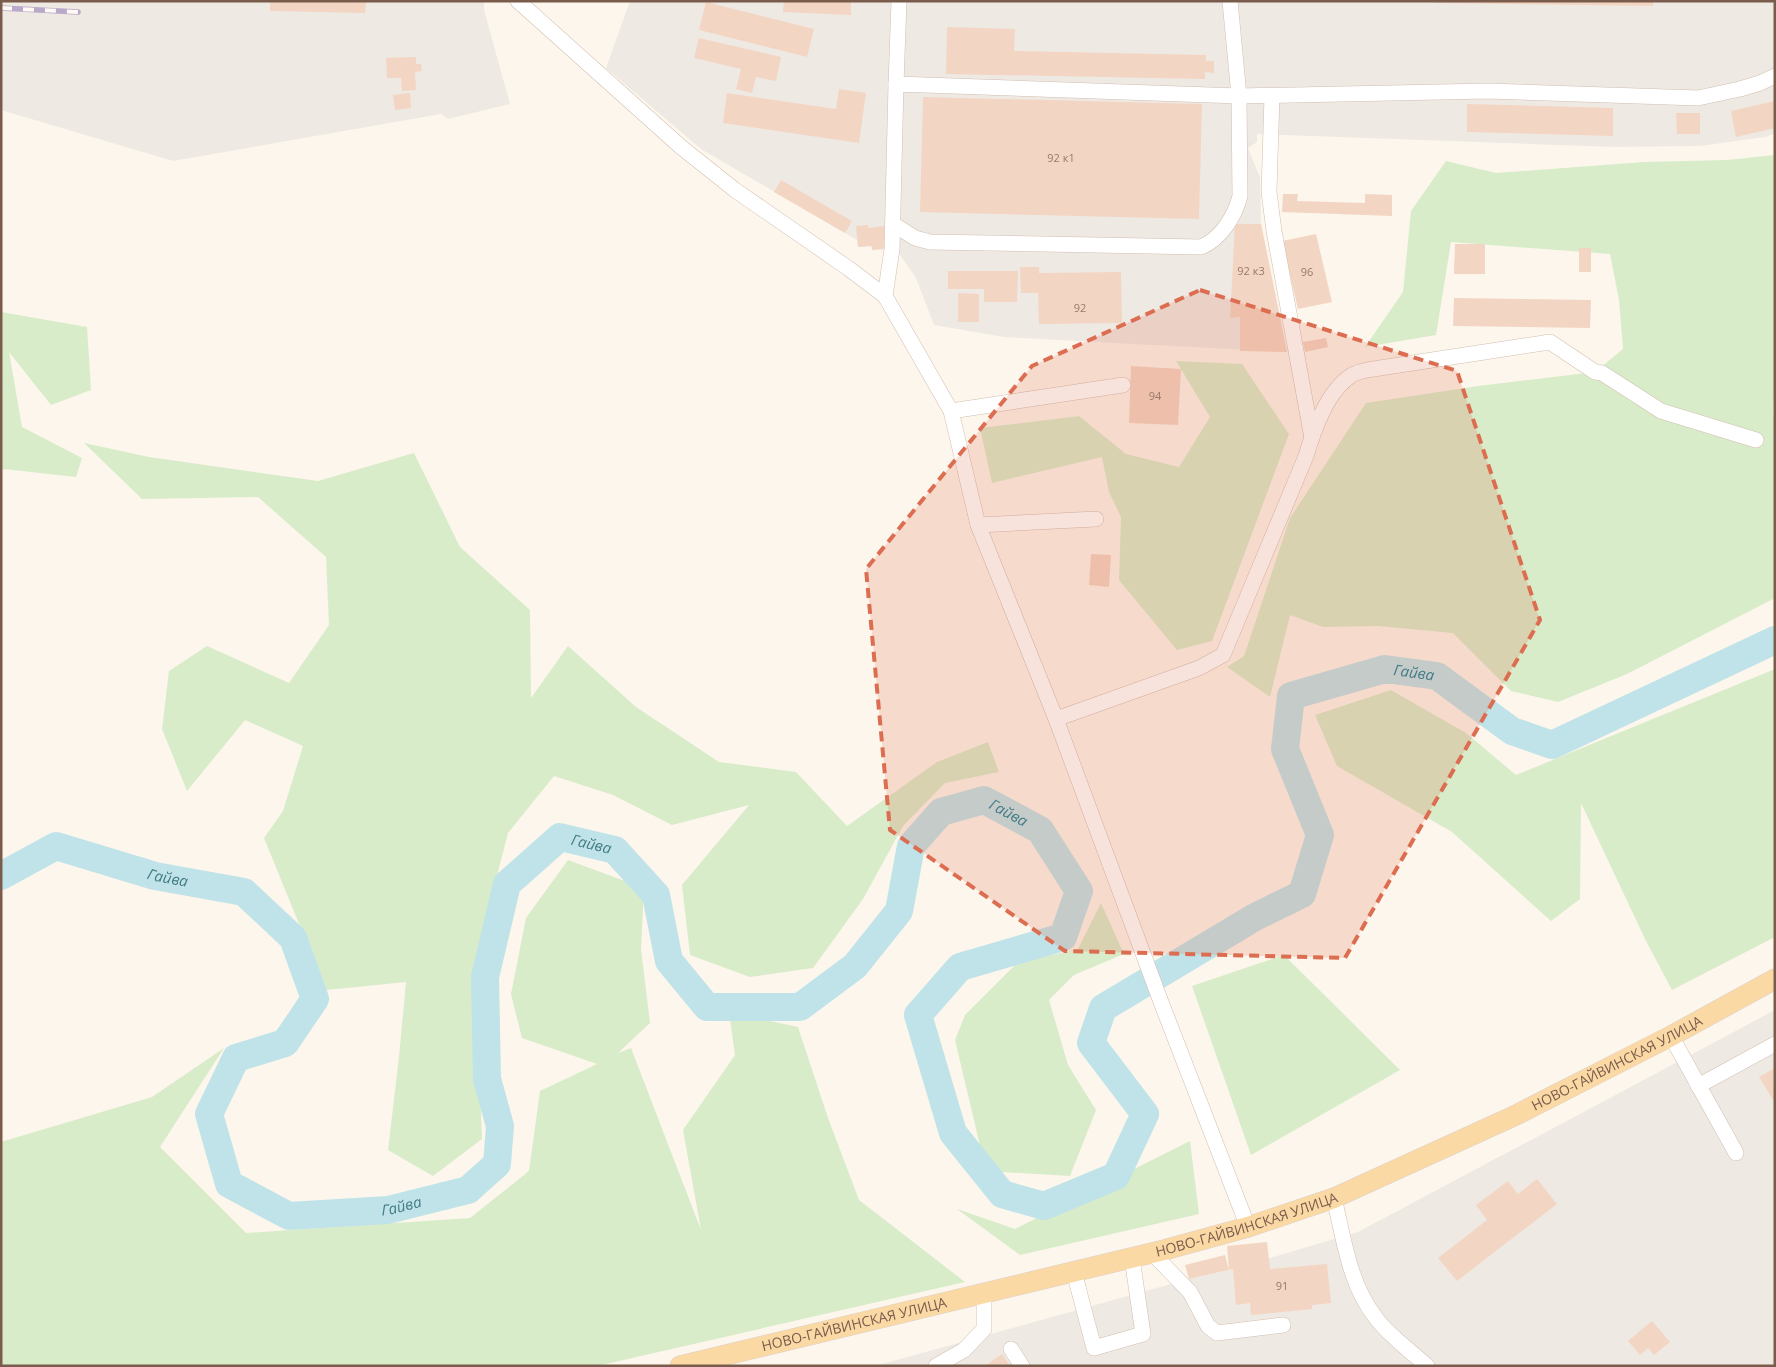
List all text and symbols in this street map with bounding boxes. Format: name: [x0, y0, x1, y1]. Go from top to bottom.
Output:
house number: 92 к1: [1047, 150, 1075, 165]
house number: 92 к3: [1237, 263, 1265, 278]
house number: 96: [1301, 264, 1313, 279]
house number: 92: [1074, 300, 1086, 315]
house number: 94: [1149, 388, 1162, 403]
water label: Гайва: [1392, 659, 1436, 685]
water label: Гайва: [986, 794, 1032, 831]
water label: Гайва: [569, 829, 614, 858]
water label: Гайва: [145, 863, 190, 891]
street label: НОВО-ГАЙВИНСКАЯ УЛИЦА: [1528, 1011, 1705, 1115]
street label: НОВО-ГАЙВИНСКАЯ УЛИЦА: [1153, 1187, 1340, 1261]
water label: Гайва: [381, 1191, 424, 1219]
house number: 91: [1276, 1278, 1288, 1293]
street label: НОВО-ГАЙВИНСКАЯ УЛИЦА: [760, 1292, 948, 1355]

